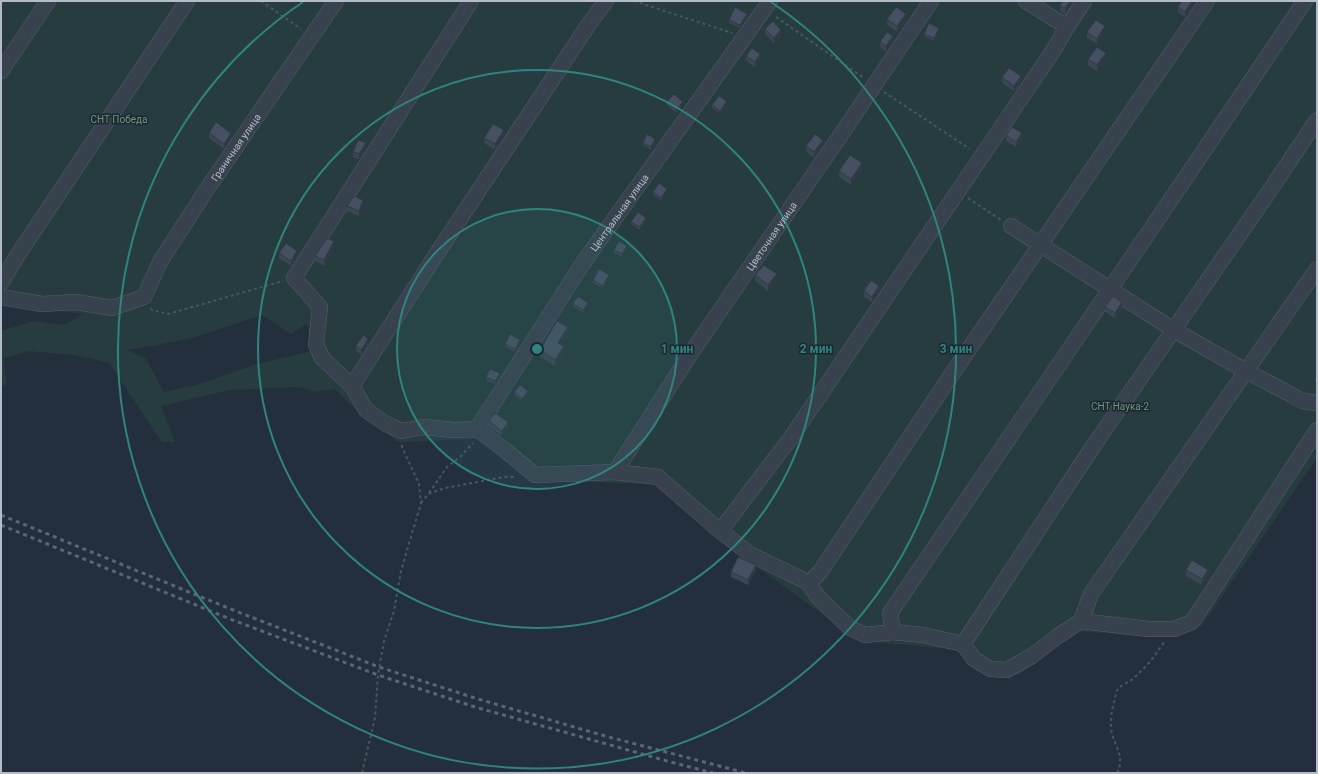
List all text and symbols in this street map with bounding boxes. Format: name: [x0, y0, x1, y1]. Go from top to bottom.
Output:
street label: Граничная улица: [209, 112, 263, 183]
park label: СНТ Победа: [91, 114, 147, 125]
street label: Центральная улица: [588, 172, 651, 254]
street label: Цветочная улица: [744, 200, 799, 273]
centre of rings: [530, 342, 544, 356]
text: 1 мин: [661, 342, 693, 356]
text: 2 мин: [800, 342, 832, 356]
text: 3 мин: [940, 342, 972, 356]
park label: СНТ Наука-2: [1091, 401, 1149, 412]

